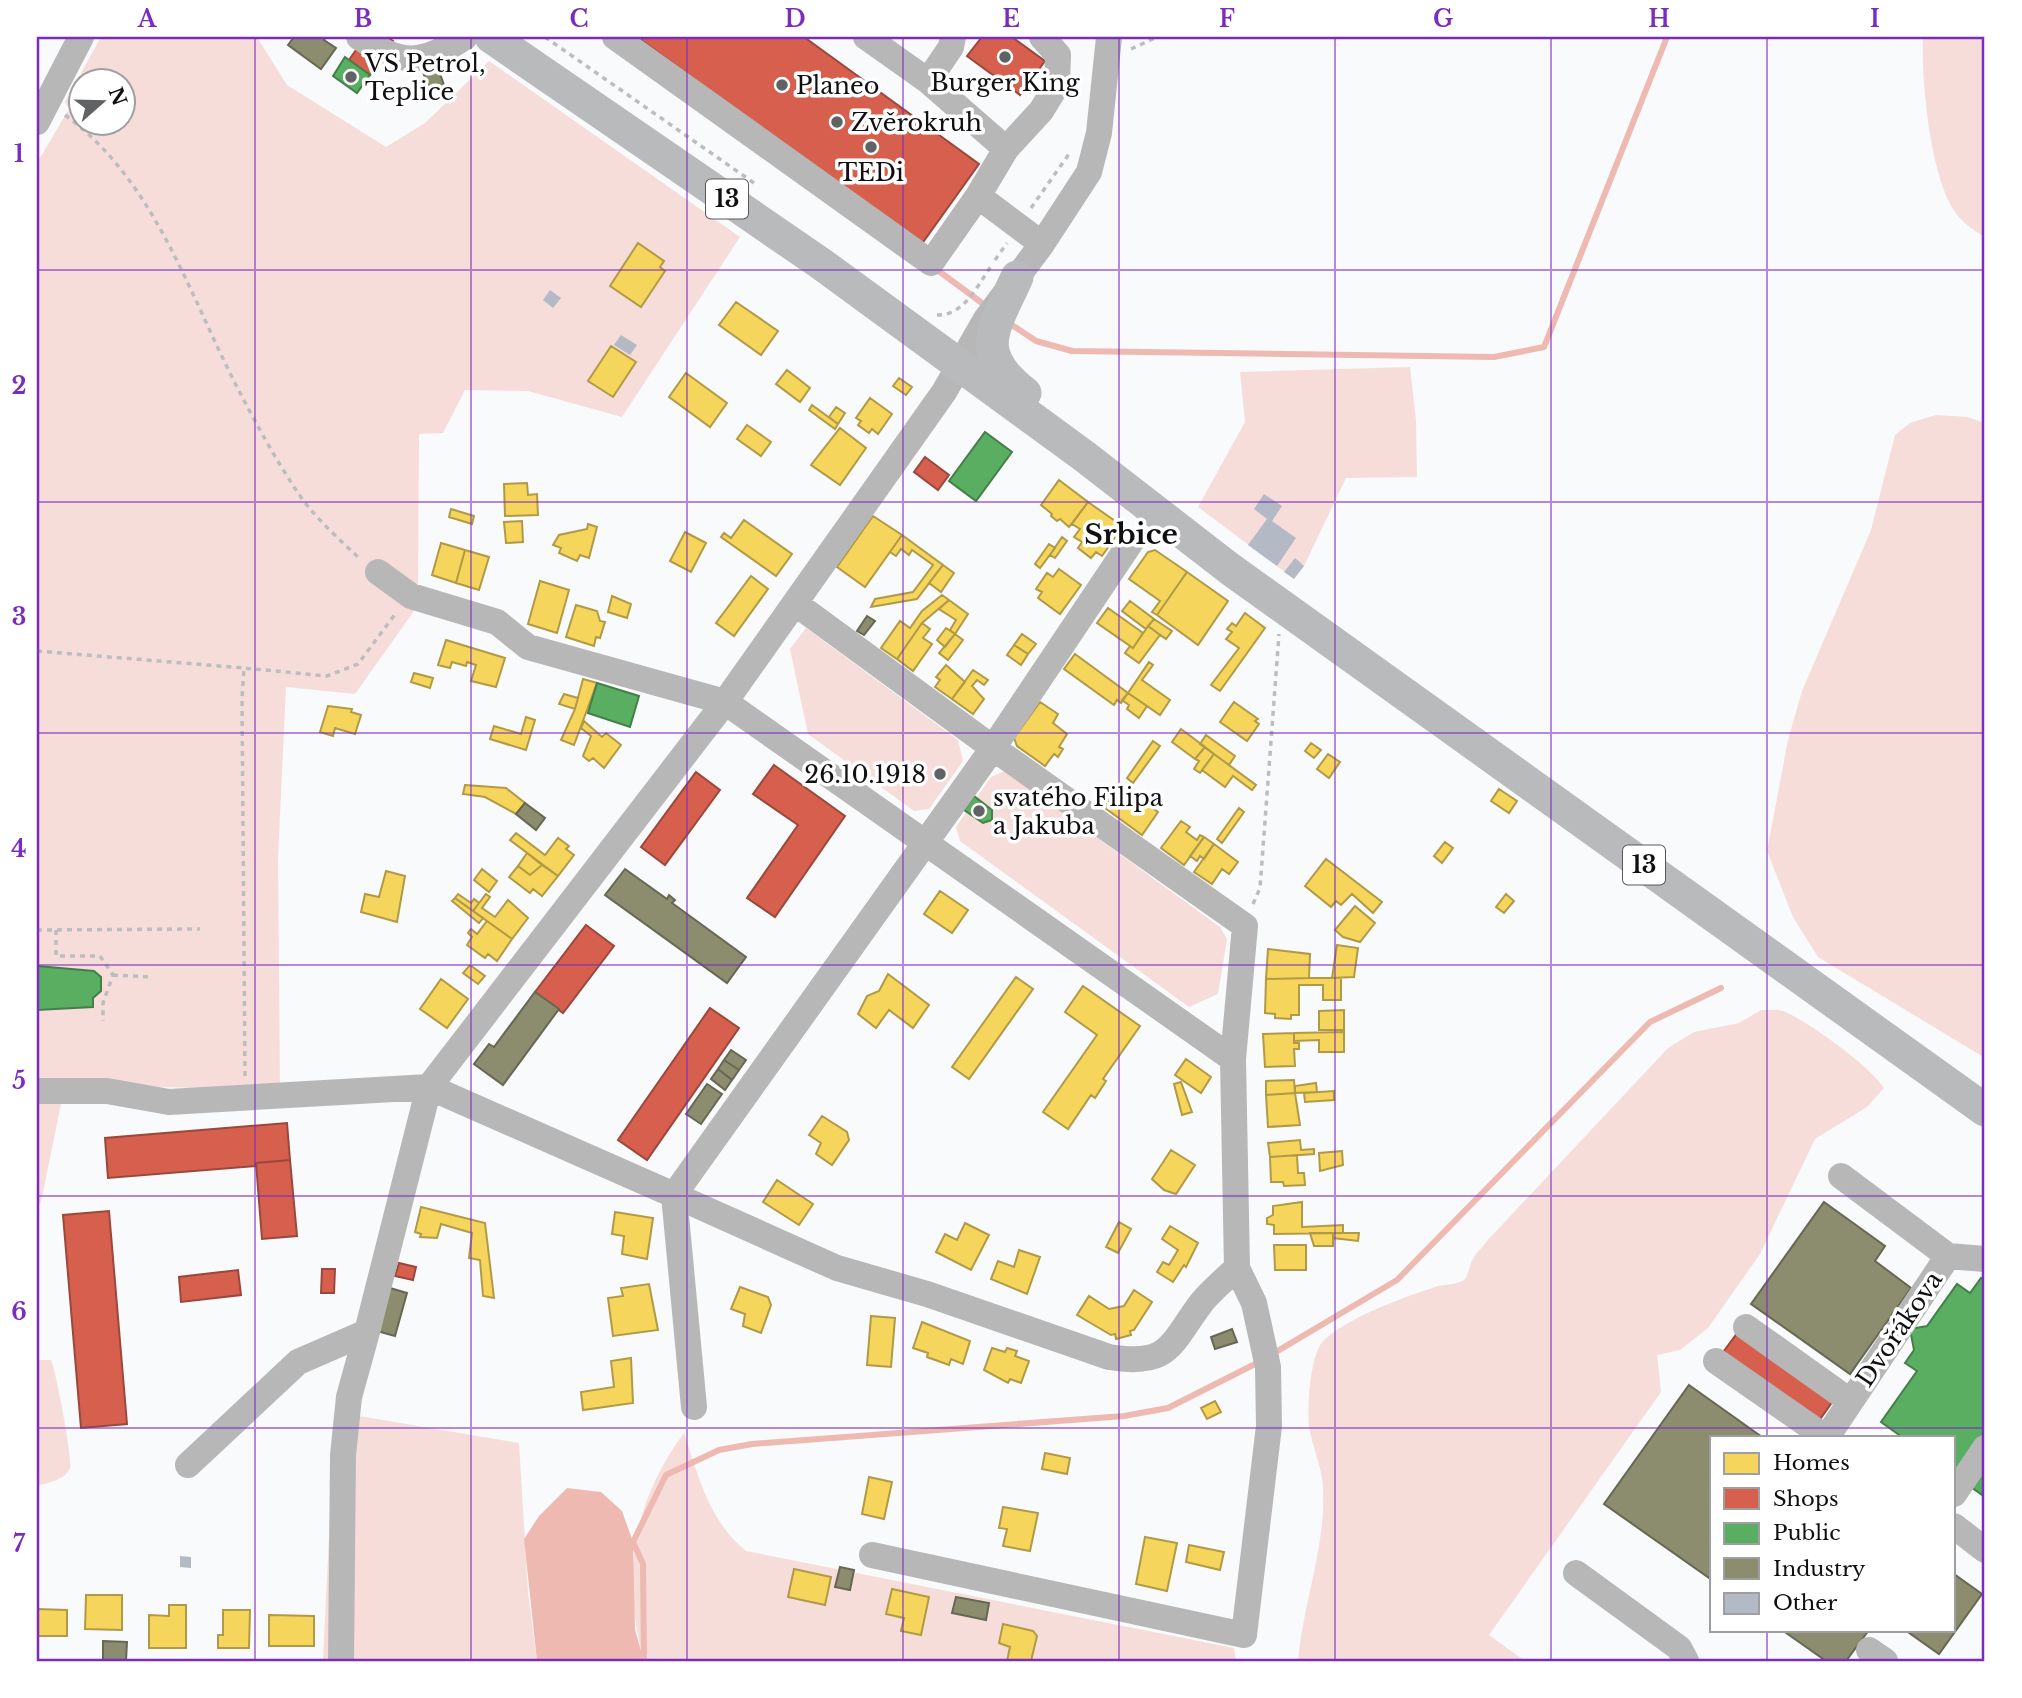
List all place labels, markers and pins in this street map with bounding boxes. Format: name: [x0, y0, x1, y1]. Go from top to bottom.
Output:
place label: VS Petrol, Teplice: [364, 49, 486, 106]
marker: Burger King: [997, 49, 1013, 65]
place label: Burger King: [930, 68, 1080, 97]
marker: VS Petrol, Teplice: [343, 69, 359, 85]
place label: Planeo: [796, 71, 880, 100]
marker: Planeo: [774, 77, 790, 93]
place label: Zvěrokruh: [851, 108, 982, 137]
marker: Zvěrokruh: [829, 114, 845, 130]
marker: TEDi: [863, 139, 879, 155]
place label: TEDi: [838, 158, 904, 187]
place label: 26.10.1918: [804, 760, 926, 789]
marker: 26.10.1918: [932, 766, 948, 782]
place label: svatého Filipa a Jakuba: [993, 783, 1164, 840]
marker: svatého Filipa a Jakuba: [971, 803, 987, 819]

